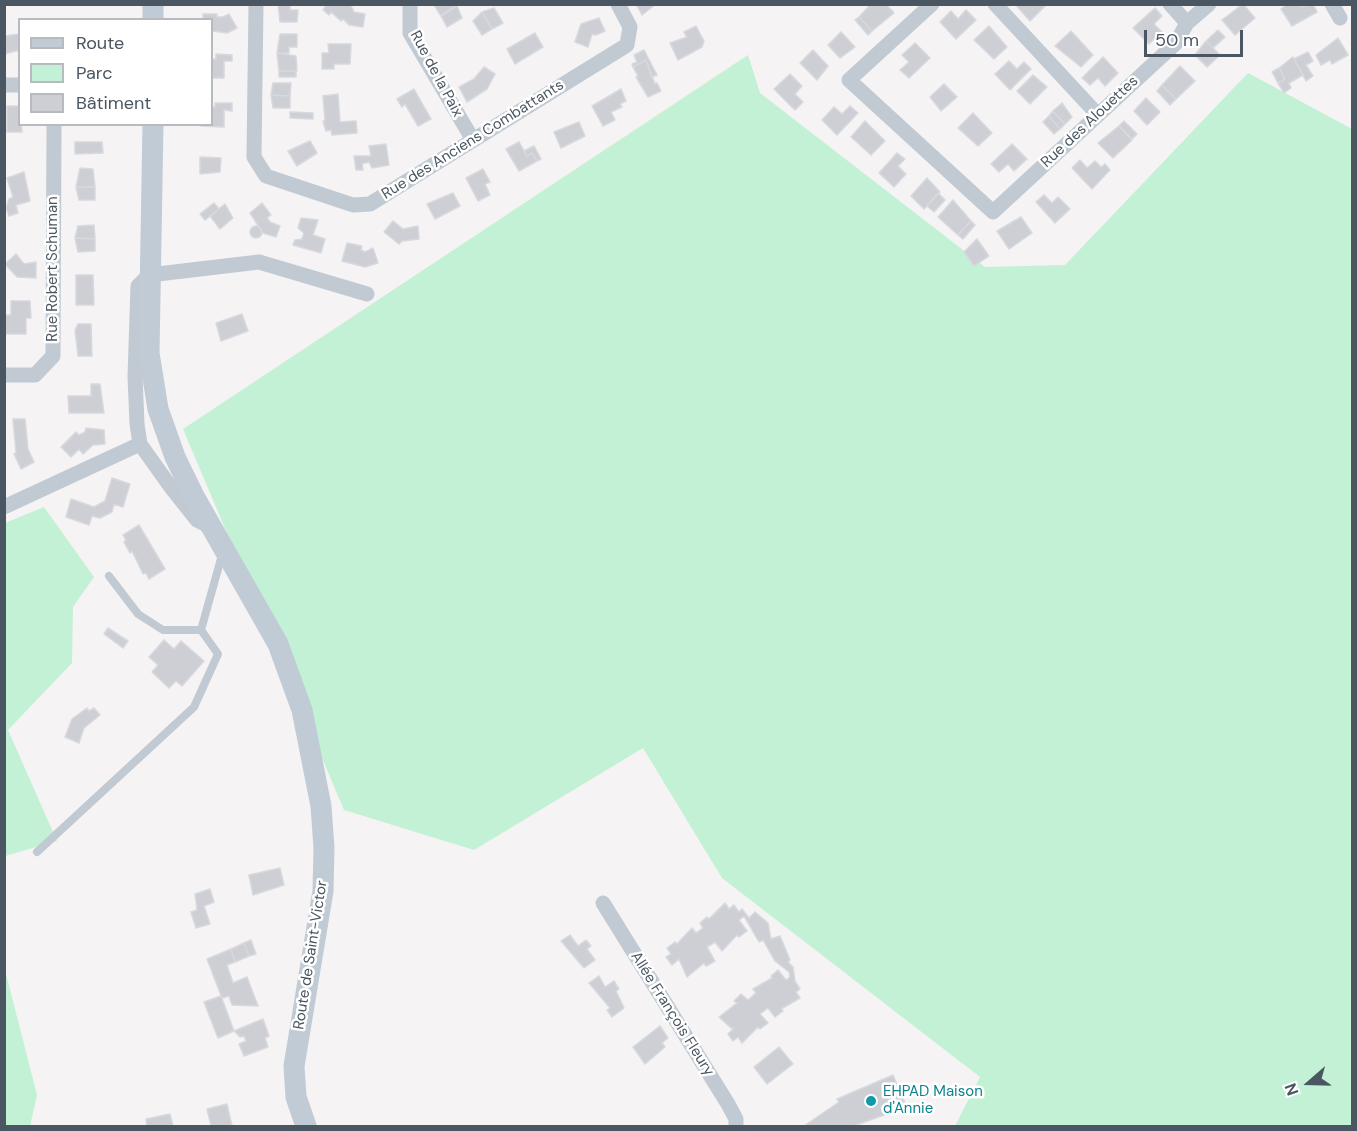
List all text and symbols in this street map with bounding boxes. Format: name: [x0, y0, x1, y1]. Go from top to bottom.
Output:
legend: [18, 18, 213, 126]
scale bar: [1147, 18, 1246, 56]
street label: Rue de la Paix: [406, 28, 466, 120]
text: 50 m: [1155, 28, 1199, 52]
text: Route: [76, 31, 124, 55]
text: Parc: [76, 61, 112, 85]
street label: Rue des Alouettes: [1038, 72, 1142, 172]
street label: Rue des Anciens Combattants: [379, 76, 567, 204]
text: Bâtiment: [76, 91, 151, 115]
street label: Rue Robert Schuman: [44, 196, 62, 342]
street label: Route de Saint-Victor: [290, 879, 332, 1031]
street label: Allée François Fleury: [626, 949, 718, 1079]
north arrow: [1279, 1053, 1339, 1113]
text: N: [1280, 1080, 1303, 1098]
place label: EHPAD Maison d'Annie: [883, 1083, 983, 1118]
marker: EHPAD Maison d'Annie: [864, 1094, 878, 1108]

